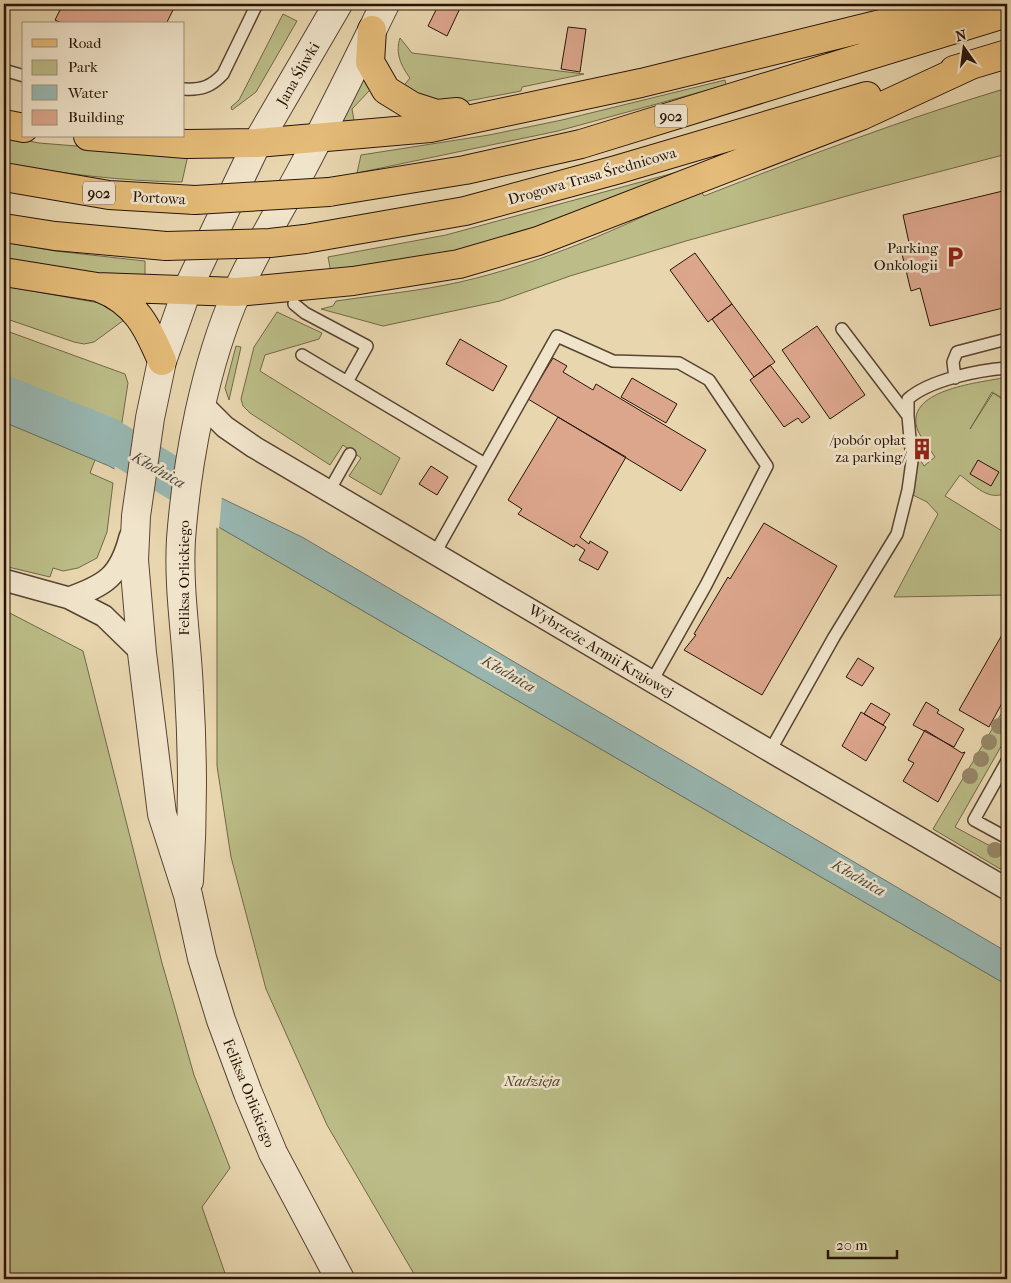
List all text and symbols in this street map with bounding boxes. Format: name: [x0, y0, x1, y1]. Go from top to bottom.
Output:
legend: [22, 22, 185, 138]
north arrow: [938, 22, 988, 72]
text: N: [954, 26, 969, 45]
text: Road: [68, 34, 102, 52]
street label: Jana Śliwki: [272, 39, 324, 110]
text: Park: [68, 58, 98, 76]
text: Water: [67, 84, 108, 102]
road number: 902: [655, 104, 687, 128]
text: Building: [68, 108, 125, 126]
street label: Drogowa Trasa Średnicowa: [506, 143, 679, 209]
road number: 902: [83, 182, 115, 204]
street label: Portowa: [132, 188, 187, 208]
place label: Parking Onkologii: [874, 239, 939, 274]
parking icon: Parking Onkologii: [942, 244, 968, 270]
place label: /pobór opłat za parking/: [829, 431, 907, 466]
building icon: /pobór opłat za parking/: [909, 436, 935, 462]
water label: Kłodnica: [128, 446, 189, 492]
street label: Feliksa Orlickiego: [175, 520, 193, 636]
street label: Wybrzeże Armii Krajowej: [524, 600, 677, 701]
water label: Kłodnica: [478, 650, 539, 696]
water label: Kłodnica: [828, 854, 889, 900]
street label: Feliksa Orlickiego: [219, 1036, 279, 1150]
park label: Nadzieja: [503, 1072, 560, 1090]
scale bar: [828, 1228, 897, 1260]
text: 20 m: [836, 1236, 868, 1254]

